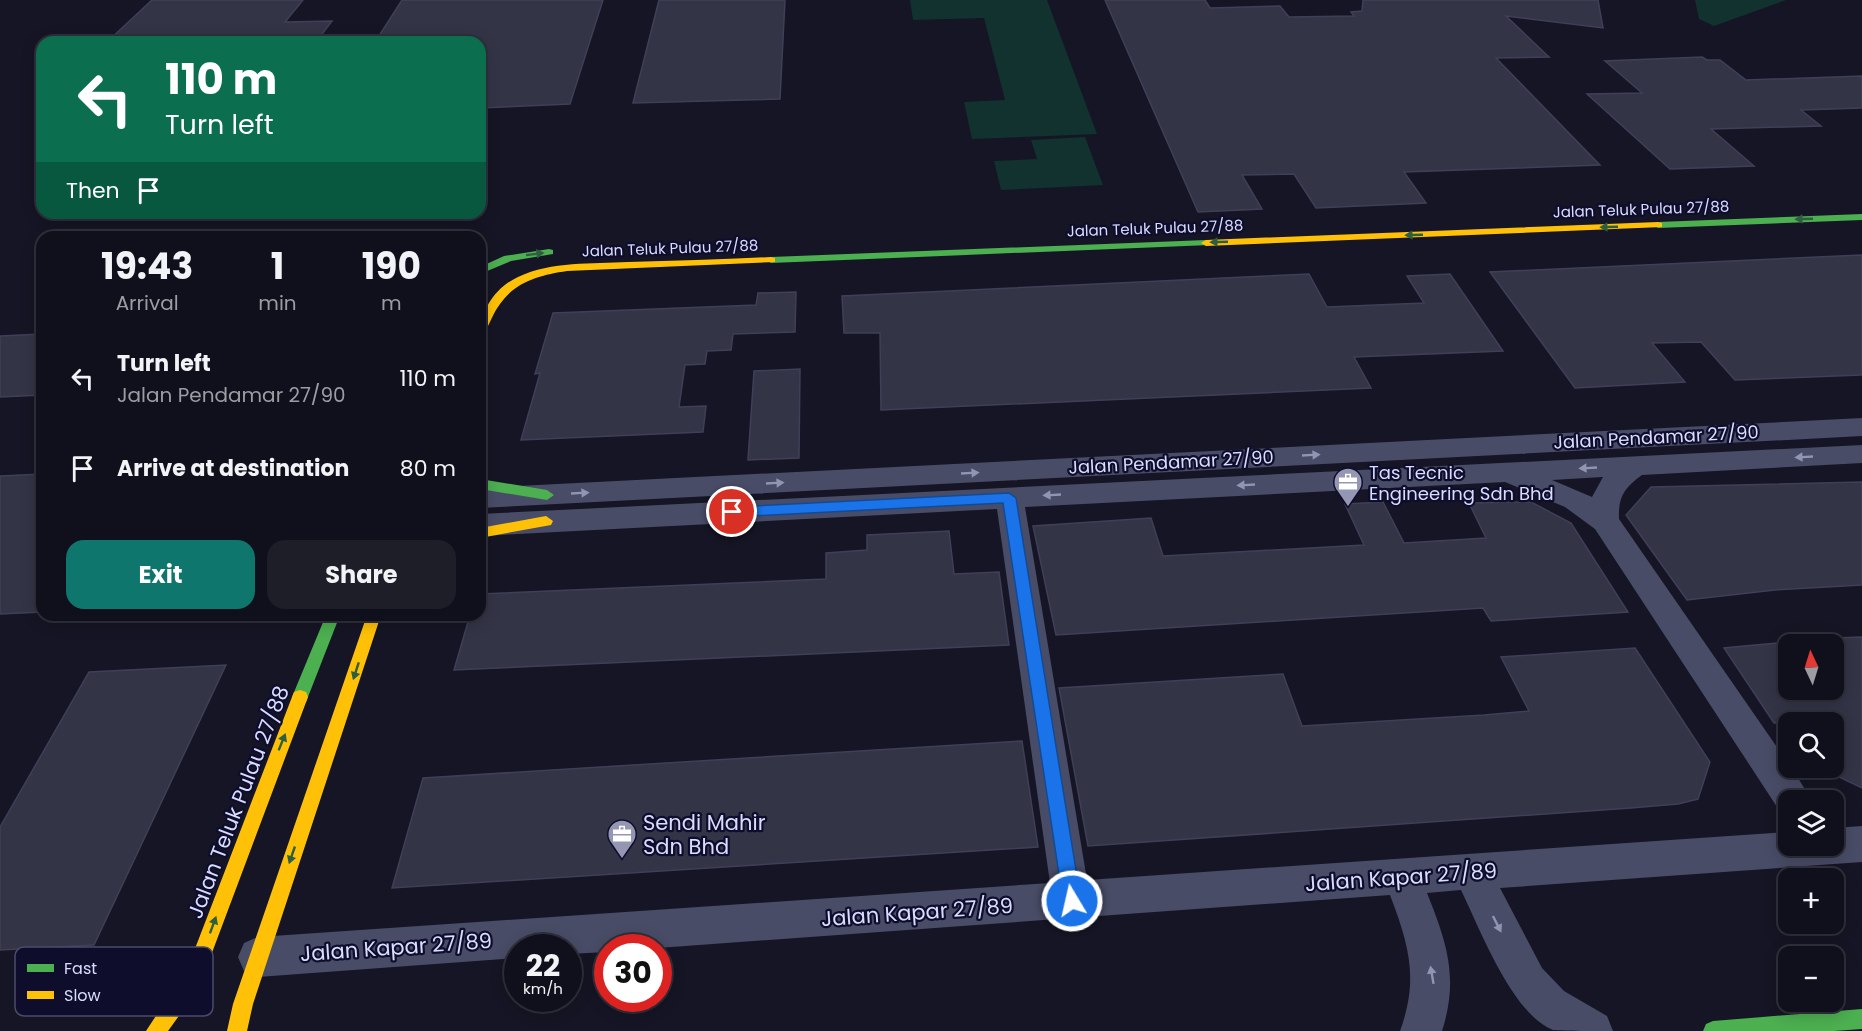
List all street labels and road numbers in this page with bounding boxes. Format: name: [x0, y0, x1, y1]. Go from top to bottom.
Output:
street label: Jalan Teluk Pulau 27/88: [1552, 195, 1730, 223]
street label: Jalan Teluk Pulau 27/88: [1066, 214, 1244, 242]
street label: Jalan Teluk Pulau 27/88: [581, 234, 759, 262]
street label: Jalan Pendamar 27/90: [1553, 419, 1759, 455]
street label: Jalan Pendamar 27/90: [1068, 444, 1274, 480]
street label: Jalan Teluk Pulau 27/88: [180, 681, 296, 923]
street label: Jalan Kapar 27/89: [1304, 856, 1498, 898]
street label: Jalan Kapar 27/89: [820, 891, 1014, 933]
street label: Jalan Kapar 27/89: [299, 926, 493, 968]

